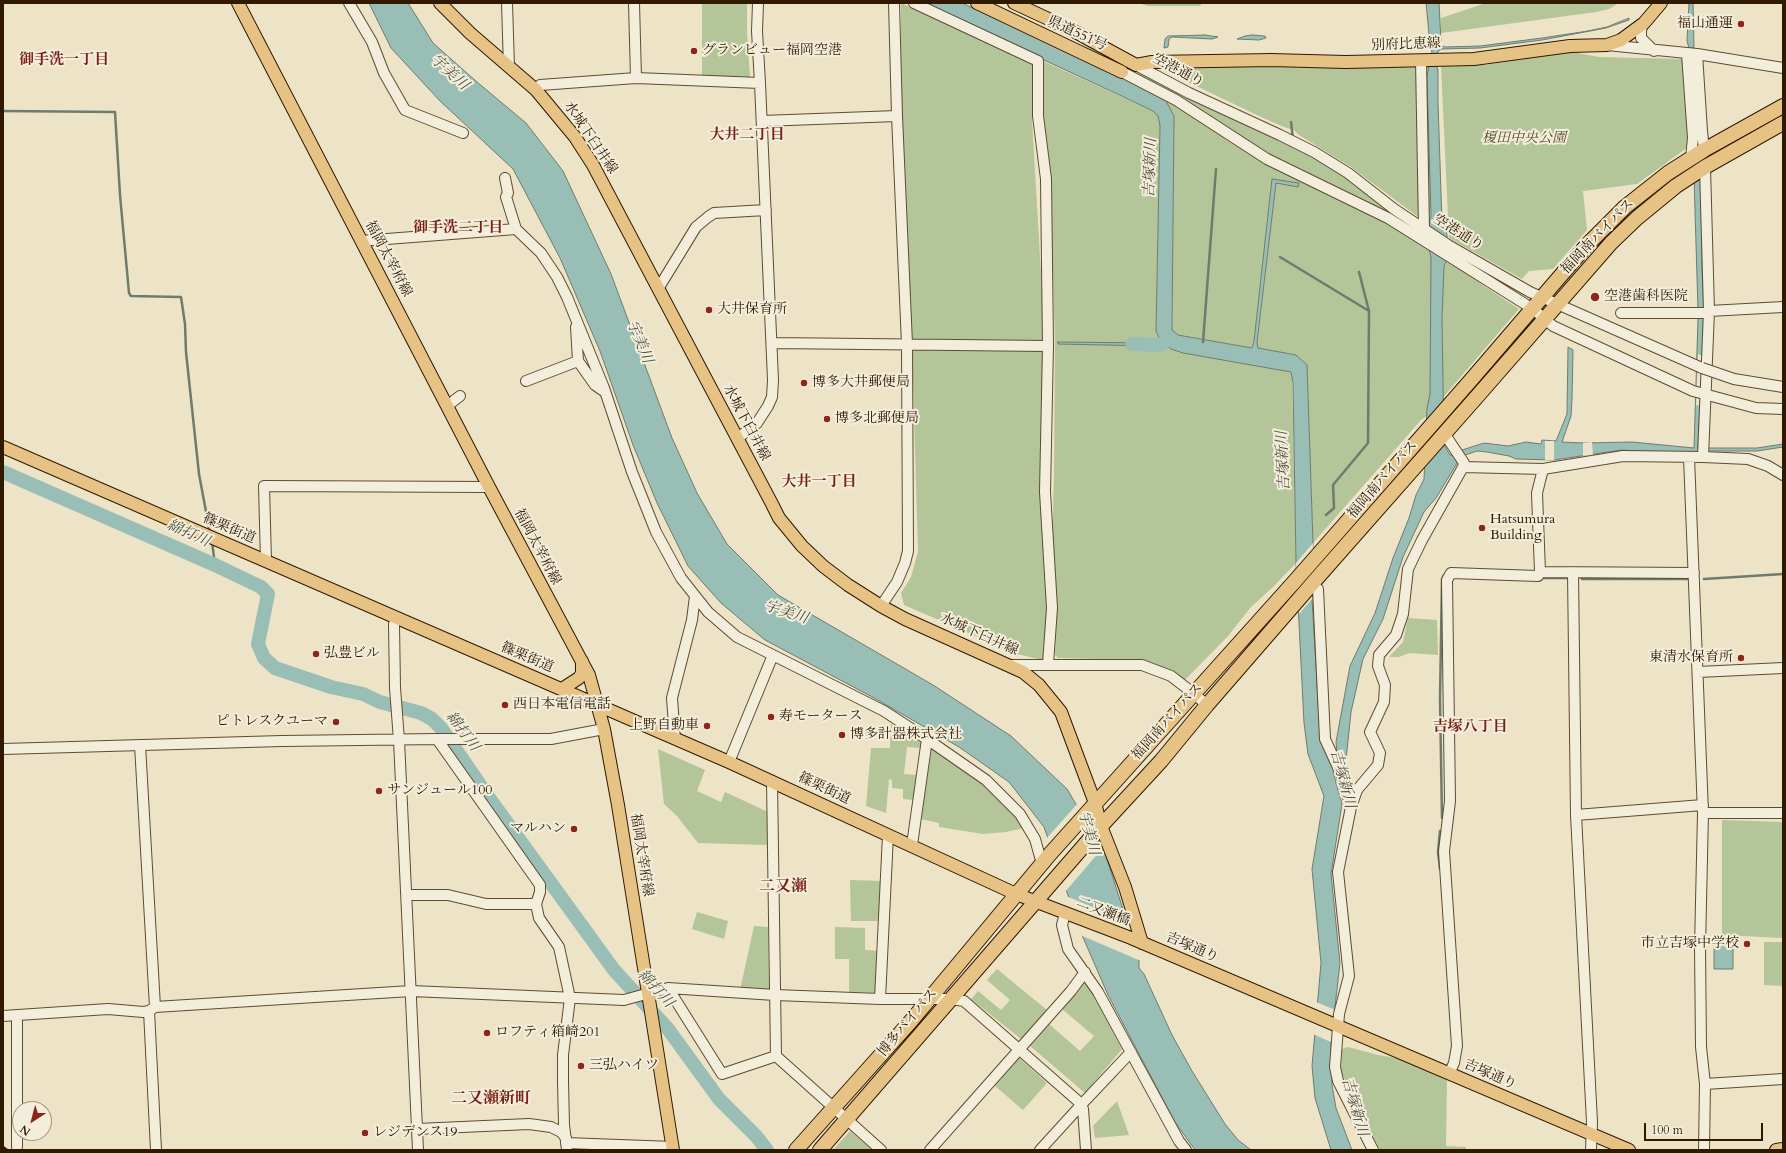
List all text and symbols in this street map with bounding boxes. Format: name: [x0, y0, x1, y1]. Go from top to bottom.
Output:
street label: 県道551号: [1045, 13, 1109, 55]
place label: 福山通運: [1677, 16, 1733, 32]
marker: 福山通運: [1736, 19, 1746, 29]
street label: 別府比恵線: [1371, 35, 1441, 55]
place label: グランビュー福岡空港: [702, 43, 842, 59]
marker: グランビュー福岡空港: [689, 46, 699, 56]
street label: 空港通り: [1149, 50, 1207, 92]
water label: 宇美川: [426, 51, 472, 95]
district label: 御手洗一丁目: [19, 52, 109, 70]
street label: 水城下臼井線: [560, 98, 620, 178]
district label: 大井二丁目: [710, 127, 784, 145]
park label: 榎田中央公園: [1482, 131, 1566, 147]
water label: 吉塚新川: [1141, 138, 1161, 198]
street label: 福岡南バイパス: [1558, 196, 1638, 278]
street label: 空港通り: [1430, 211, 1486, 255]
street label: 福岡太宰府線: [361, 218, 415, 300]
district label: 御手洗二丁目: [413, 220, 503, 238]
place label: 空港歯科医院: [1604, 289, 1688, 305]
marker: 空港歯科医院: [1589, 291, 1601, 303]
place label: 大井保育所: [717, 302, 787, 318]
marker: 大井保育所: [704, 305, 714, 315]
water label: 宇美川: [622, 318, 656, 366]
place label: 博多大井郵便局: [812, 375, 910, 391]
marker: 博多大井郵便局: [799, 378, 809, 388]
street label: 水城下臼井線: [719, 382, 773, 464]
place label: 博多北郵便局: [835, 411, 919, 427]
marker: 博多北郵便局: [822, 414, 832, 424]
water label: 吉塚新川: [1273, 431, 1295, 491]
street label: 福岡南バイパス: [1345, 438, 1421, 522]
district label: 大井一丁目: [782, 474, 856, 492]
street label: 福岡太宰府線: [510, 506, 564, 588]
street label: 篠栗街道: [200, 510, 258, 548]
place label: Hatsumura Building: [1490, 512, 1555, 544]
water label: 綿打川: [164, 517, 212, 551]
marker: Hatsumura Building: [1477, 523, 1487, 533]
water label: 宇美川: [762, 597, 810, 629]
street label: 水城下臼井線: [937, 610, 1021, 660]
street label: 篠栗街道: [498, 639, 556, 677]
place label: 弘豊ビル: [324, 646, 380, 662]
marker: 弘豊ビル: [311, 649, 321, 659]
place label: 東清水保育所: [1649, 650, 1733, 666]
marker: 東清水保育所: [1736, 653, 1746, 663]
street label: 福岡南バイパス: [1129, 680, 1207, 764]
place label: 西日本電信電話: [513, 697, 611, 713]
marker: 西日本電信電話: [500, 700, 510, 710]
water label: 綿打川: [441, 709, 483, 755]
place label: 寿モータース: [779, 709, 862, 725]
marker: 寿モータース: [766, 712, 776, 722]
place label: ピトレスクユーマ: [216, 714, 328, 730]
marker: ピトレスクユーマ: [331, 717, 341, 727]
place label: 上野自動車: [629, 718, 699, 734]
district label: 吉塚八丁目: [1433, 719, 1507, 737]
marker: 上野自動車: [702, 721, 712, 731]
place label: 博多計器株式会社: [850, 727, 962, 743]
marker: 博多計器株式会社: [837, 730, 847, 740]
water label: 吉塚新川: [1326, 748, 1358, 810]
street label: 篠栗街道: [795, 770, 853, 808]
place label: サンジュール100: [387, 783, 493, 799]
marker: サンジュール100: [374, 786, 384, 796]
water label: 宇美川: [1073, 809, 1103, 857]
street label: 福岡太宰府線: [626, 812, 656, 898]
place label: マルハン: [510, 821, 566, 837]
marker: マルハン: [569, 824, 579, 834]
district label: 二又瀬: [759, 877, 807, 897]
street label: 二又瀬橋: [1074, 894, 1132, 930]
street label: 吉塚通り: [1163, 929, 1221, 967]
place label: 市立吉塚中学校: [1641, 936, 1739, 952]
marker: 市立吉塚中学校: [1742, 939, 1752, 949]
water label: 綿打川: [633, 966, 677, 1012]
street label: 博多バイパス: [875, 985, 941, 1061]
place label: ロフティ箱崎201: [495, 1025, 601, 1041]
marker: ロフティ箱崎201: [482, 1028, 492, 1038]
street label: 吉塚通り: [1461, 1056, 1519, 1094]
place label: 三弘ハイツ: [589, 1058, 659, 1074]
marker: 三弘ハイツ: [576, 1061, 586, 1071]
water label: 吉塚新川: [1337, 1076, 1371, 1138]
district label: 二又瀬新町: [451, 1089, 531, 1109]
north arrow: [12, 1101, 52, 1141]
scale bar: [1646, 1115, 1765, 1141]
text: N: [17, 1121, 34, 1139]
text: 100 m: [1651, 1122, 1683, 1138]
place label: レジデンス19: [373, 1125, 457, 1141]
marker: レジデンス19: [360, 1128, 370, 1138]

